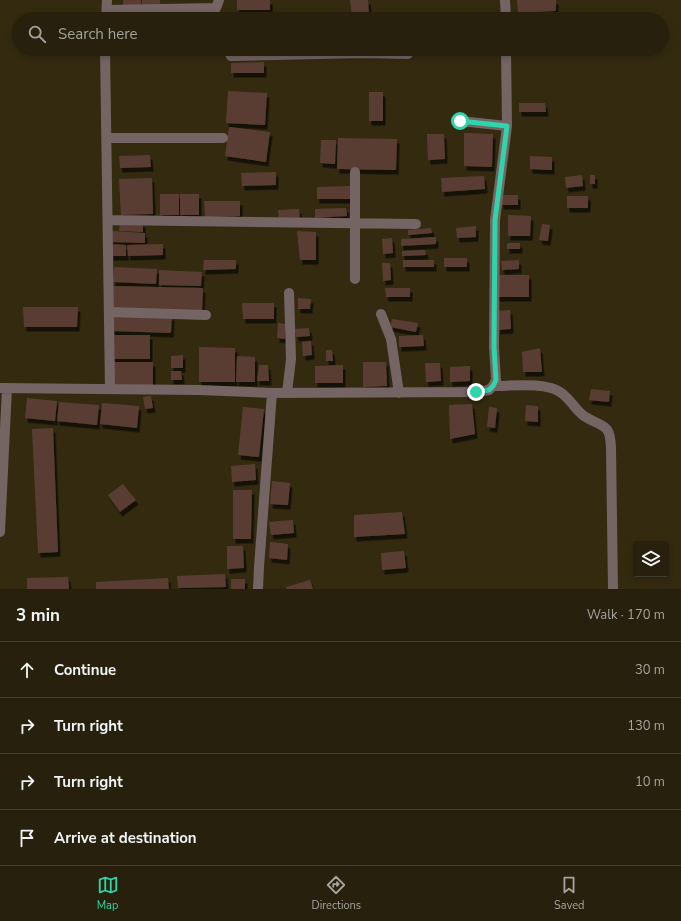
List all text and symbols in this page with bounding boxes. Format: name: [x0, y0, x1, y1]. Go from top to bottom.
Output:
search box: [12, 12, 669, 56]
icon: search: [26, 23, 48, 45]
text: Search here: [58, 24, 138, 44]
route start: [451, 112, 469, 130]
route end: [467, 383, 485, 401]
map controls: [633, 541, 669, 577]
button: layers: [633, 541, 669, 577]
text: 3 min: [16, 604, 60, 627]
text: Walk · 170 m: [587, 606, 665, 624]
icon: ahead: [16, 659, 38, 681]
text: Continue: [54, 660, 116, 680]
text: 30 m: [635, 661, 665, 679]
icon: right: [16, 715, 38, 737]
text: Turn right: [54, 716, 123, 736]
text: 130 m: [627, 717, 665, 735]
icon: right: [16, 771, 38, 793]
text: Turn right: [54, 772, 123, 792]
text: 10 m: [635, 773, 665, 791]
icon: arrive: [16, 827, 38, 849]
text: Arrive at destination: [54, 828, 197, 848]
tab: Map: [97, 874, 119, 913]
tab: Directions: [312, 874, 361, 913]
tab: Saved: [554, 874, 584, 913]

